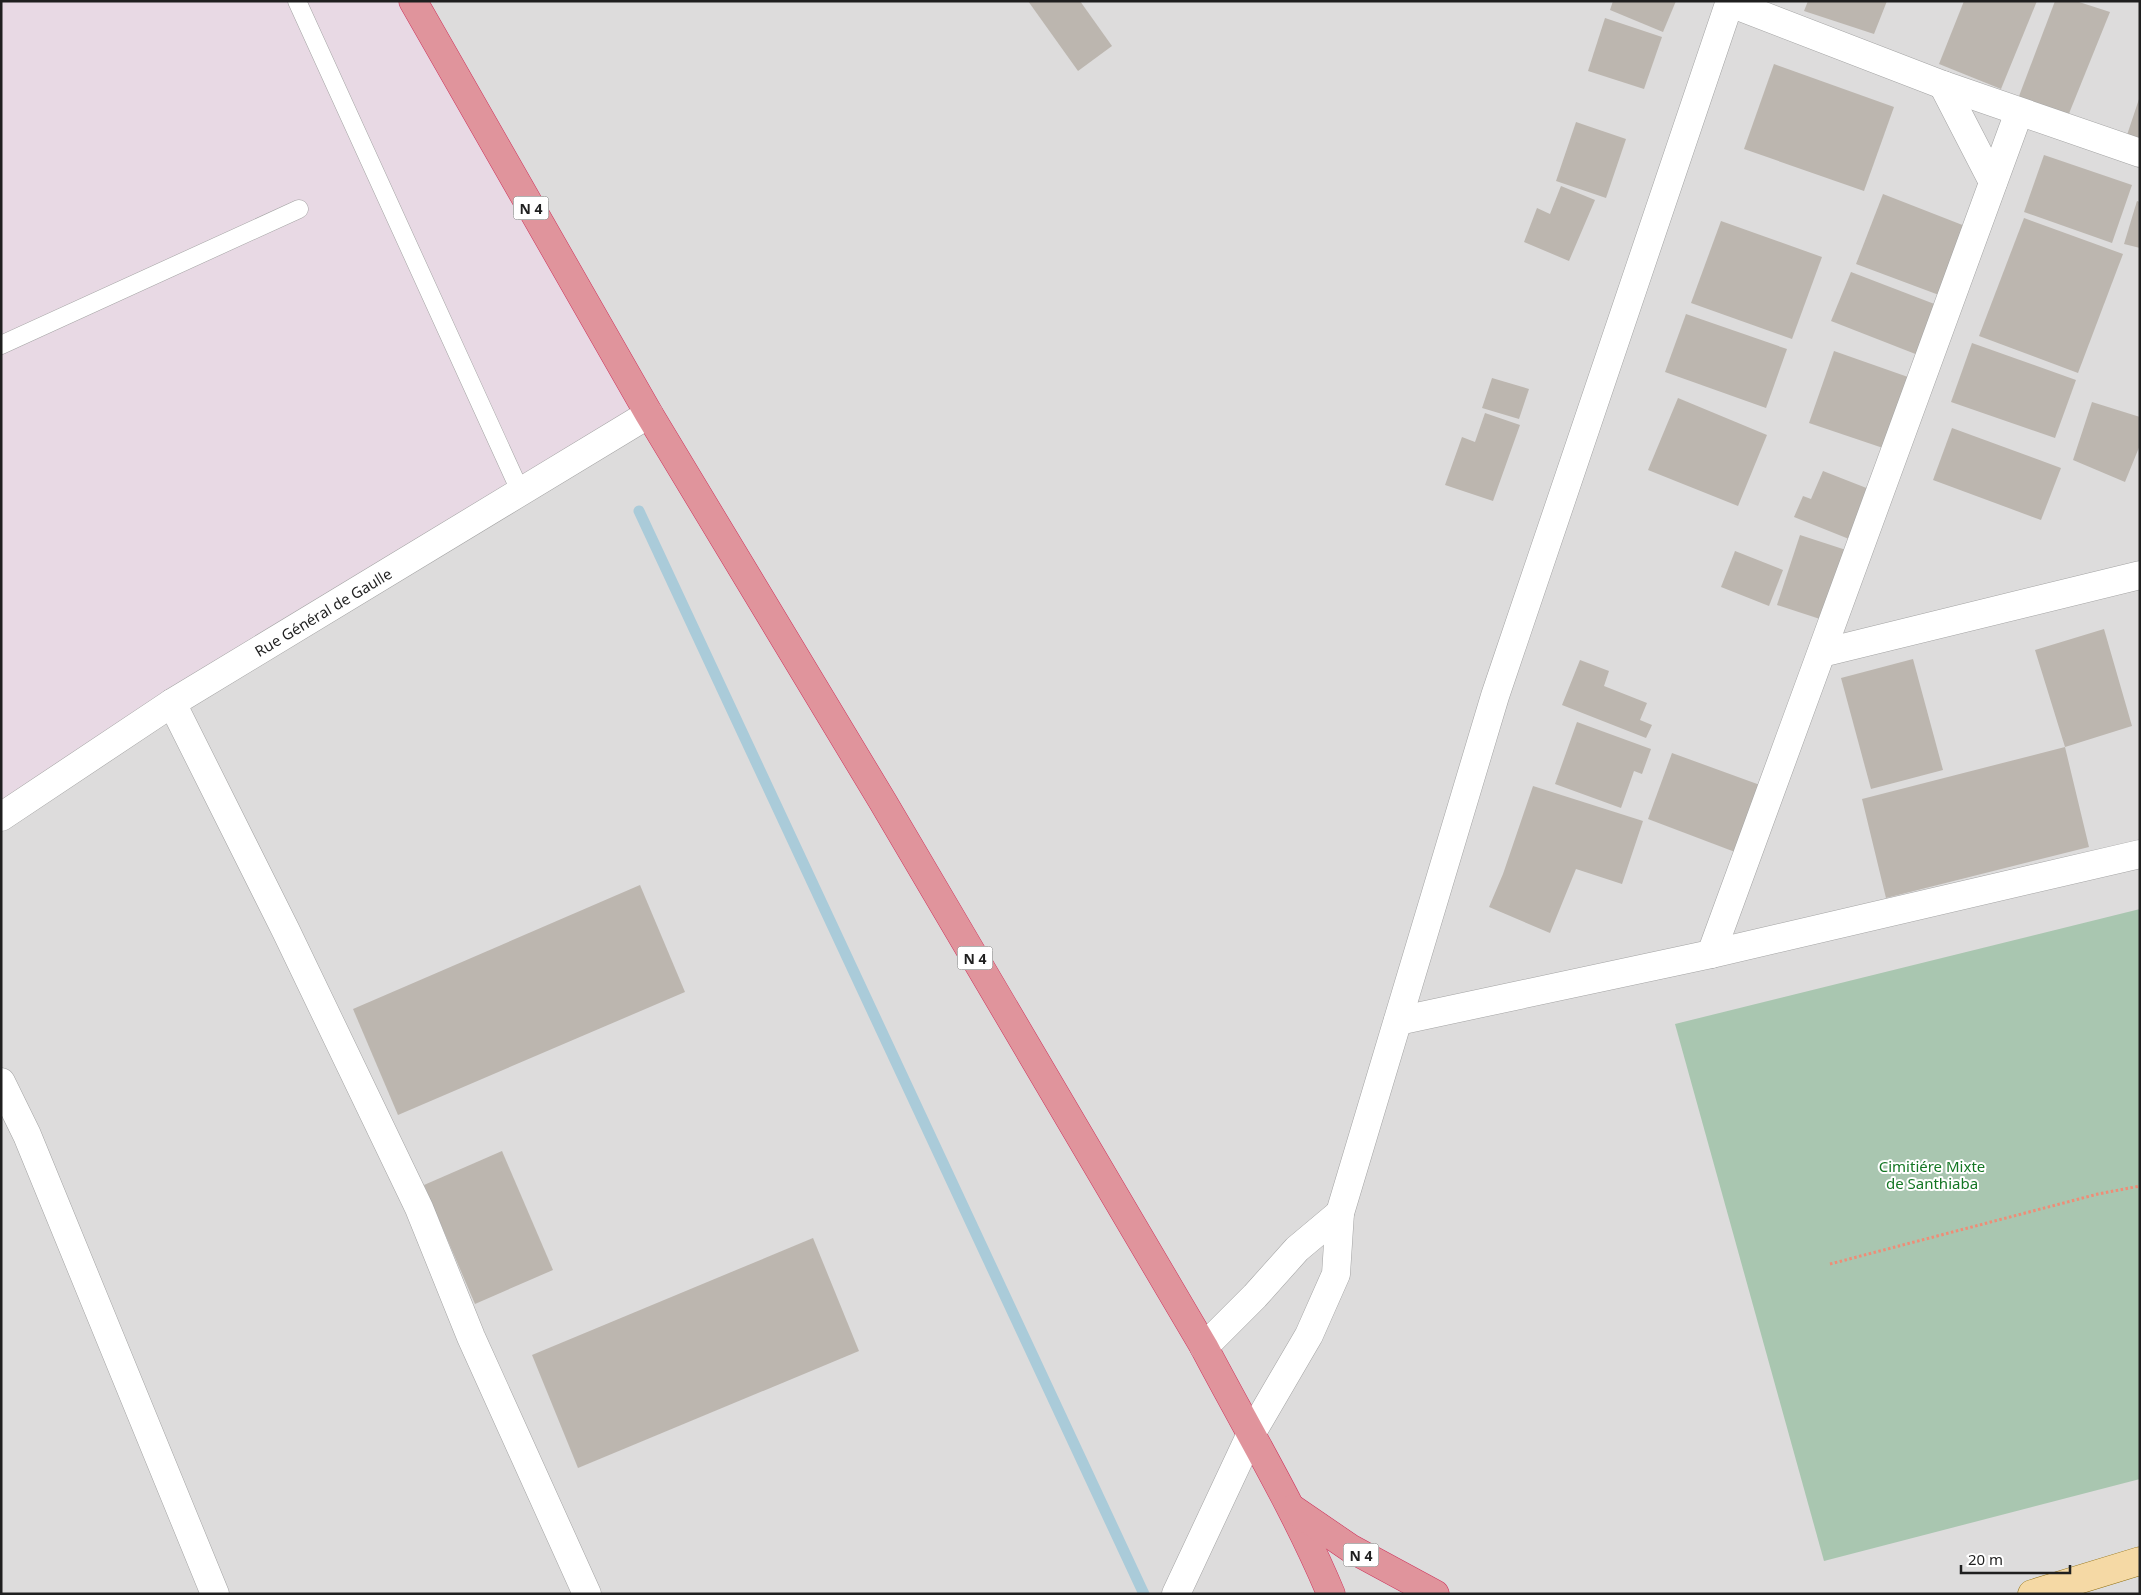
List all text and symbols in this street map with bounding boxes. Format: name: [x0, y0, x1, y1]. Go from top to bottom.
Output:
road number: N 4: [514, 197, 548, 220]
street label: Rue Général de Gaulle: [251, 563, 395, 661]
road number: N 4: [958, 946, 992, 970]
park label: Cimitiére Mixte de Santhiaba: [1879, 1156, 1985, 1193]
scale bar: [1961, 1542, 2070, 1574]
road number: N 4: [1344, 1544, 1378, 1566]
text: 20 m: [1968, 1549, 2003, 1569]

